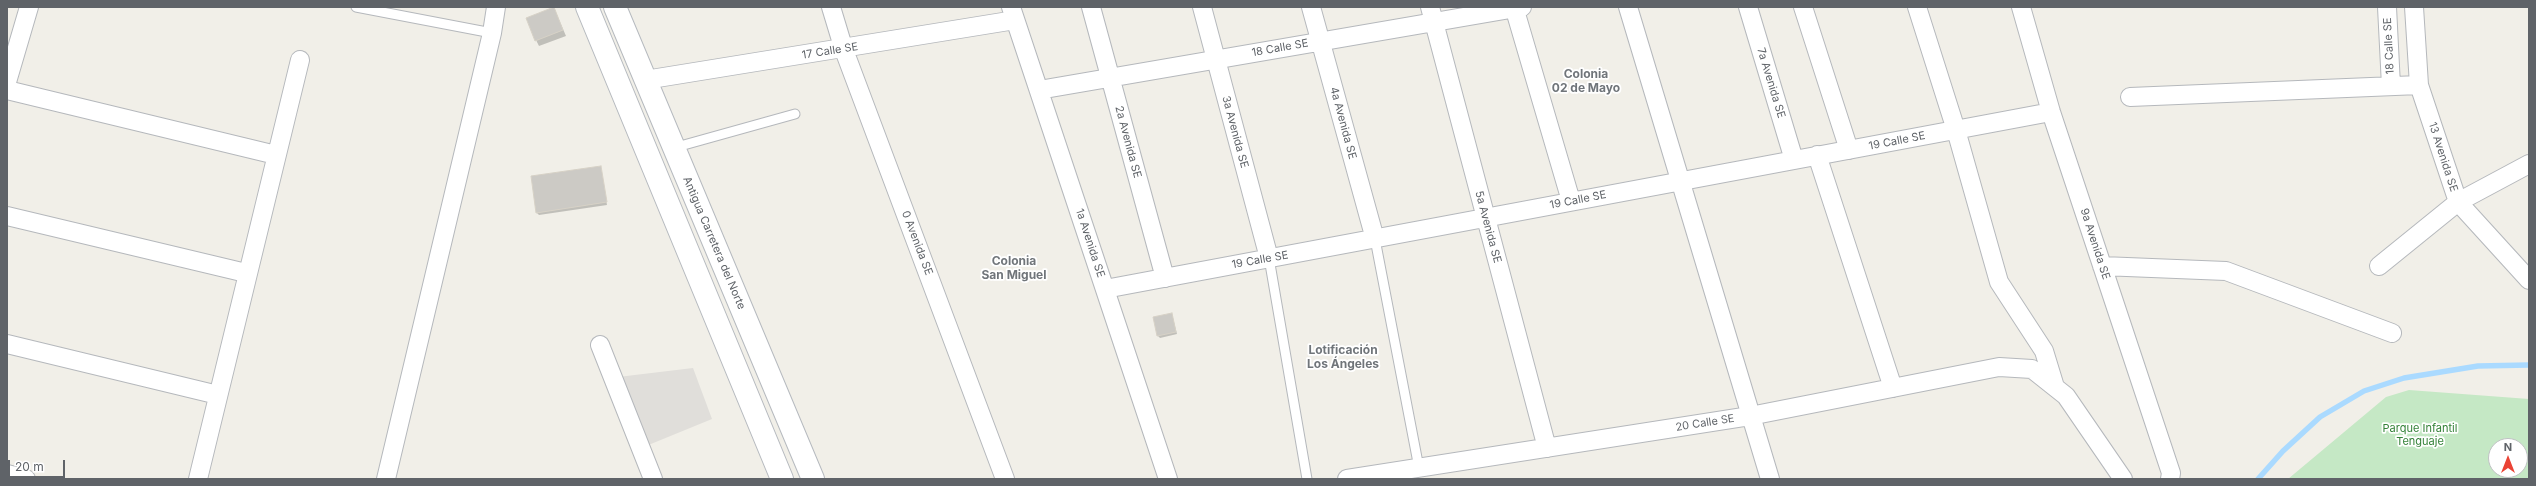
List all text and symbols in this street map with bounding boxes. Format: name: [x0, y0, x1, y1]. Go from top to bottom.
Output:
street label: 18 Calle SE: [2381, 17, 2397, 75]
street label: 18 Calle SE: [1251, 37, 1309, 59]
street label: 17 Calle SE: [801, 40, 859, 62]
street label: 7a Avenida SE: [1754, 46, 1788, 120]
district label: Colonia 02 de Mayo: [1552, 67, 1620, 95]
street label: 4a Avenida SE: [1327, 85, 1359, 161]
street label: 3a Avenida SE: [1219, 94, 1251, 170]
street label: 2a Avenida SE: [1112, 105, 1144, 179]
street label: 13 Avenida SE: [2426, 121, 2460, 193]
street label: 19 Calle SE: [1868, 129, 1926, 153]
street label: Antigua Carretera del Norte: [680, 175, 748, 311]
street label: 19 Calle SE: [1549, 188, 1607, 212]
street label: 5a Avenida SE: [1472, 190, 1504, 264]
street label: 1a Avenida SE: [1073, 207, 1107, 279]
street label: 9a Avenida SE: [2077, 207, 2113, 281]
street label: 0 Avenida SE: [899, 209, 935, 277]
street label: 19 Calle SE: [1231, 249, 1289, 271]
district label: Colonia San Miguel: [981, 254, 1047, 282]
district label: Lotificación Los Ángeles: [1307, 343, 1379, 371]
street label: 20 Calle SE: [1675, 412, 1735, 434]
park label: Parque Infantil Tenguaje: [2383, 422, 2457, 448]
north arrow: [2488, 438, 2528, 478]
text: N: [2504, 440, 2512, 454]
scale bar: [10, 452, 67, 478]
text: 20 m: [15, 459, 44, 474]

